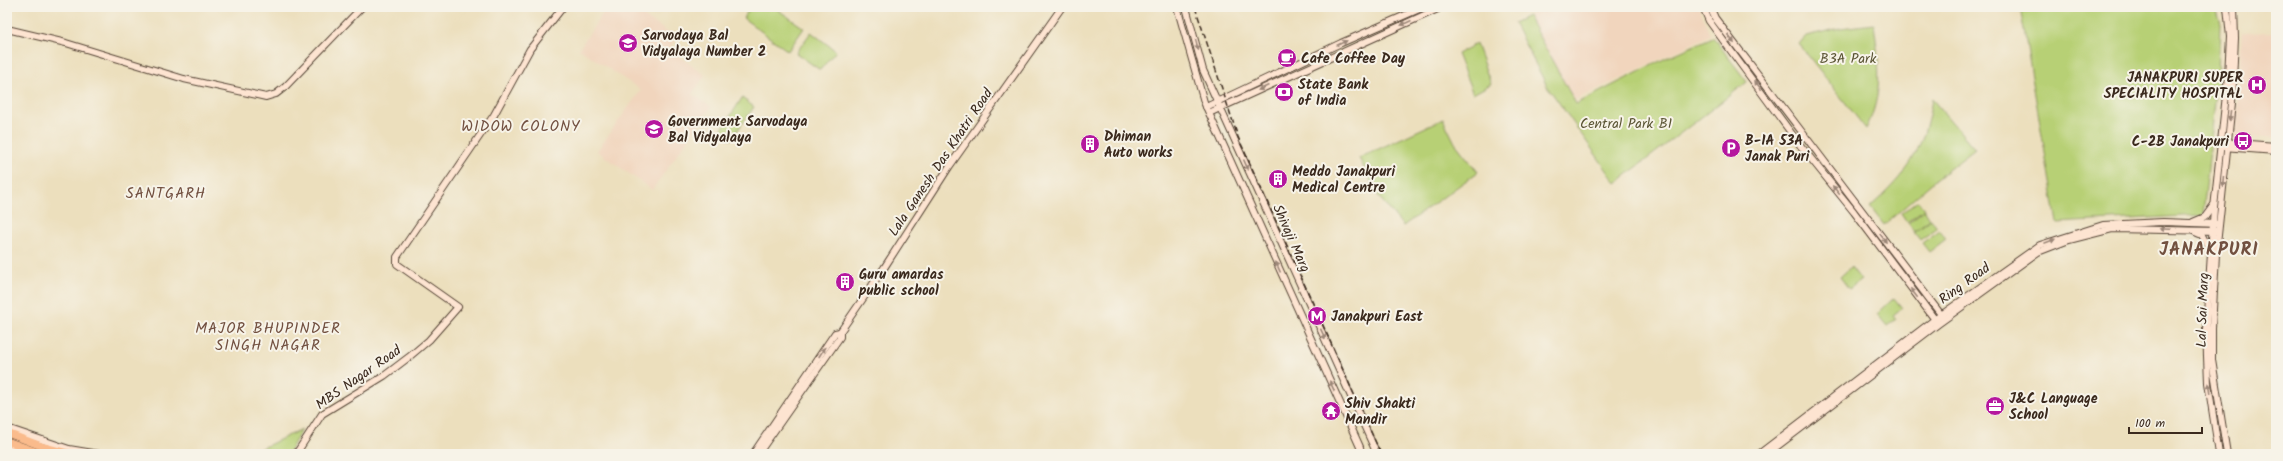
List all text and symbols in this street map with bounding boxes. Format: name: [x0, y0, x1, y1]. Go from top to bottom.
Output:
one-way arrow: [1401, 20, 1412, 26]
place label: Sarvodaya Bal Vidyalaya Number 2: [642, 25, 766, 63]
school or university icon: Sarvodaya Bal Vidyalaya Number 2: [617, 32, 639, 54]
one-way arrow: [1727, 34, 1735, 45]
one-way arrow: [1194, 38, 1200, 51]
one-way arrow: [1337, 39, 1349, 45]
cafe icon: Cafe Coffee Day: [1276, 47, 1298, 69]
place label: Cafe Coffee Day: [1301, 48, 1406, 70]
park label: B3A Park: [1820, 48, 1877, 70]
place label: JANAKPURI SUPER SPECIALITY HOSPITAL: [2104, 67, 2244, 105]
place label: State Bank of India: [1298, 74, 1369, 112]
hospital icon: JANAKPURI SUPER SPECIALITY HOSPITAL: [2246, 74, 2268, 96]
one-way arrow: [1754, 80, 1762, 91]
bank icon: State Bank of India: [1273, 81, 1295, 103]
street label: Lala Ganesh Das Khatri Road: [883, 83, 999, 241]
one-way arrow: [1257, 85, 1268, 91]
one-way arrow: [2227, 110, 2233, 122]
place label: Government Sarvodaya Bal Vidyalaya: [668, 111, 807, 149]
park label: Central Park B1: [1580, 113, 1672, 135]
district label: WIDOW COLONY: [461, 115, 581, 139]
school or university icon: Government Sarvodaya Bal Vidyalaya: [643, 118, 665, 140]
place label: Dhiman Auto works: [1104, 126, 1173, 164]
place label: B-1A 53A Janak Puri: [1745, 130, 1810, 168]
bus stop icon: C-2B Janakpuri: [2232, 130, 2254, 152]
place label: C-2B Janakpuri: [2132, 131, 2229, 153]
building icon: Dhiman Auto works: [1079, 133, 1101, 155]
parking icon: B-1A 53A Janak Puri: [1720, 137, 1742, 159]
one-way arrow: [1243, 159, 1249, 170]
place label: Meddo Janakpuri Medical Centre: [1292, 161, 1395, 199]
building icon: Meddo Janakpuri Medical Centre: [1267, 168, 1289, 190]
one-way arrow: [2219, 176, 2226, 188]
district label: SANTGARH: [126, 182, 206, 206]
one-way arrow: [1831, 184, 1840, 195]
street label: Shivaji Marg: [1266, 201, 1316, 276]
one-way arrow: [2159, 225, 2171, 232]
one-way arrow: [1879, 233, 1887, 244]
district label: JANAKPURI: [2159, 236, 2259, 265]
one-way arrow: [2044, 237, 2056, 243]
street label: Ring Road: [1934, 257, 1996, 310]
one-way arrow: [1275, 262, 1281, 273]
place label: Guru amardas public school: [858, 264, 944, 302]
building icon: Guru amardas public school: [834, 271, 856, 293]
street label: Lal Sai Marg: [2191, 272, 2215, 348]
one-way arrow: [1910, 288, 1918, 299]
metro station icon: Janakpuri East: [1306, 305, 1328, 327]
place label: Janakpuri East: [1331, 306, 1424, 328]
district label: MAJOR BHUPINDER SINGH NAGAR: [195, 317, 341, 358]
one-way arrow: [1320, 328, 1326, 340]
street label: MBS Nagar Road: [311, 339, 407, 416]
one-way arrow: [818, 347, 826, 358]
one-way arrow: [1329, 380, 1335, 391]
one-way arrow: [2206, 382, 2212, 394]
place label: J&C Language School: [2009, 388, 2098, 426]
place label: Shiv Shakti Mandir: [1345, 393, 1416, 431]
office icon: J&C Language School: [1984, 395, 2006, 417]
temple icon: Shiv Shakti Mandir: [1320, 400, 1342, 422]
scale bar: [2129, 409, 2202, 435]
text: 100 m: [2135, 414, 2166, 433]

